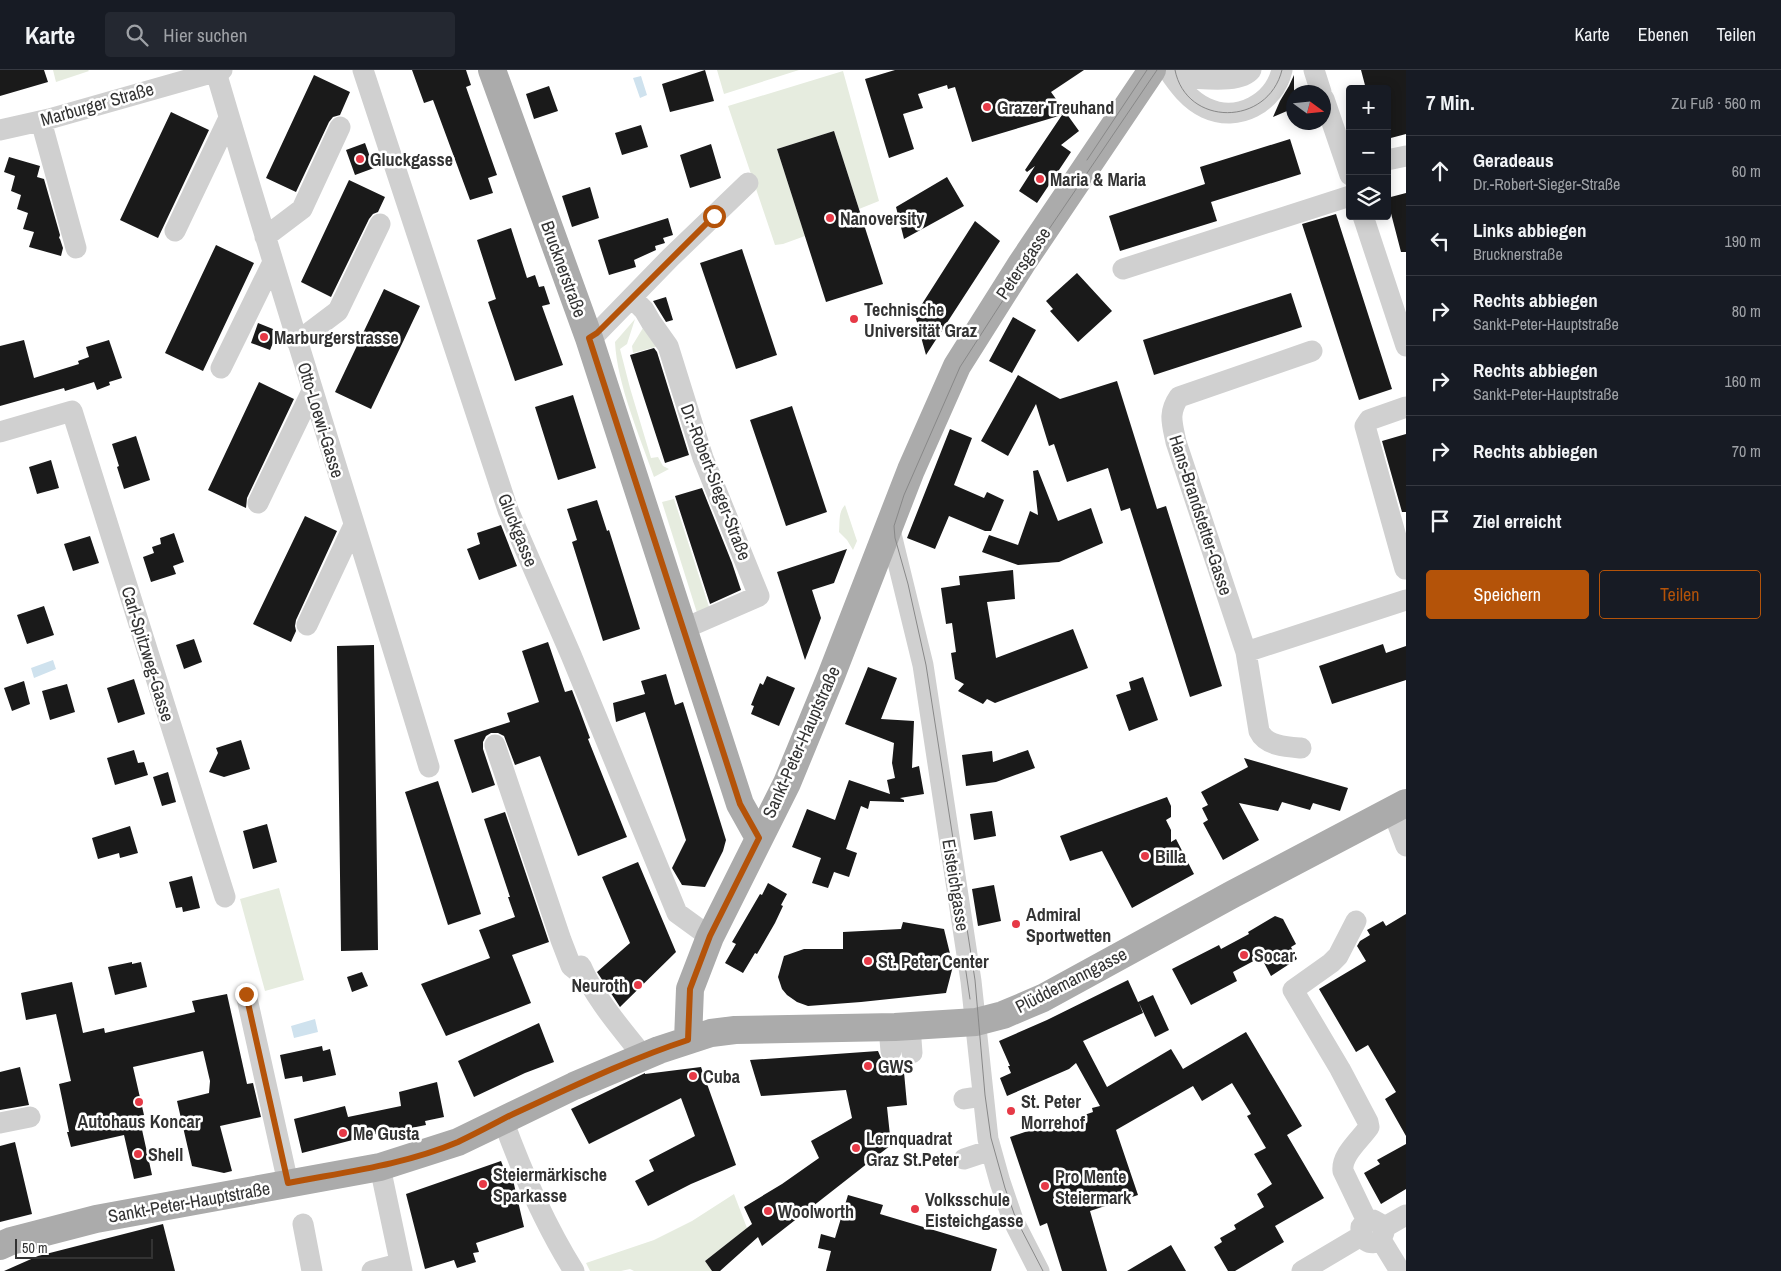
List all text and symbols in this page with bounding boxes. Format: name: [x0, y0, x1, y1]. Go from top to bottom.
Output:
search box: [105, 12, 455, 57]
text: Karte: [25, 19, 75, 51]
icon: search: [123, 21, 151, 49]
text: Hier suchen: [163, 22, 247, 48]
text: Karte: [1574, 22, 1610, 47]
text: Ebenen: [1638, 22, 1689, 47]
text: Teilen: [1717, 22, 1756, 47]
street label: Marburger Straße: [38, 76, 156, 132]
north arrow: [1286, 85, 1331, 130]
map controls: [1346, 85, 1391, 220]
button: +: [1346, 85, 1391, 130]
text: 7 Min.: [1426, 88, 1475, 117]
text: Zu Fuß · 560 m: [1671, 92, 1761, 114]
place label: Grazer Treuhand: [997, 95, 1114, 120]
marker: Grazer Treuhand: [981, 101, 993, 113]
button: −: [1346, 130, 1391, 175]
place label: Gluckgasse: [370, 147, 453, 172]
text: Geradeaus: [1473, 147, 1554, 173]
marker: Gluckgasse: [354, 153, 366, 165]
icon: ahead: [1426, 157, 1454, 185]
text: 60 m: [1732, 160, 1761, 182]
place label: Maria & Maria: [1050, 167, 1147, 192]
marker: Maria & Maria: [1034, 173, 1046, 185]
text: Dr.-Robert-Sieger-Straße: [1473, 173, 1620, 195]
button: layers: [1346, 175, 1391, 220]
route start: [703, 205, 726, 228]
place label: Nanoversity: [840, 206, 925, 231]
marker: Nanoversity: [824, 212, 836, 224]
street label: Brucknerstraße: [535, 217, 593, 321]
text: Links abbiegen: [1473, 217, 1586, 243]
street label: Petersgasse: [990, 222, 1056, 304]
icon: left: [1426, 227, 1454, 255]
text: 190 m: [1725, 230, 1761, 252]
text: Brucknerstraße: [1473, 243, 1563, 265]
text: Rechts abbiegen: [1473, 287, 1598, 313]
place label: Technische Universität Graz: [864, 297, 978, 343]
icon: right: [1426, 297, 1454, 325]
text: 80 m: [1732, 300, 1761, 322]
marker: Technische Universität Graz: [848, 313, 860, 325]
text: Sankt-Peter-Hauptstraße: [1473, 313, 1619, 335]
place label: Marburgerstrasse: [274, 325, 399, 350]
marker: Marburgerstrasse: [258, 331, 270, 343]
text: Rechts abbiegen: [1473, 357, 1598, 383]
street label: Otto-Loewi-Gasse: [292, 359, 350, 481]
icon: right: [1426, 367, 1454, 395]
text: 160 m: [1725, 370, 1761, 392]
text: Sankt-Peter-Hauptstraße: [1473, 383, 1619, 405]
street label: Dr.-Robert-Sieger-Straße: [675, 400, 757, 564]
street label: Hans-Brandstetter-Gasse: [1163, 432, 1239, 598]
icon: right: [1426, 437, 1454, 465]
text: Rechts abbiegen: [1473, 438, 1598, 464]
text: 70 m: [1732, 440, 1761, 462]
street label: Gluckgasse: [492, 490, 544, 570]
icon: arrive: [1426, 507, 1454, 535]
text: Ziel erreicht: [1473, 508, 1561, 534]
button: Speichern: [1426, 570, 1589, 619]
button: Teilen: [1599, 570, 1761, 619]
street label: Carl-Spitzweg-Gasse: [116, 583, 180, 725]
street label: Sankt-Peter-Hauptstraße: [756, 662, 846, 822]
street label: Eisteichgasse: [936, 837, 976, 933]
place label: Billa: [1155, 844, 1187, 869]
marker: Billa: [1139, 850, 1151, 862]
place label: Admiral Sportwetten: [1026, 902, 1111, 948]
marker: Admiral Sportwetten: [1010, 918, 1022, 930]
street label: Plüddemanngasse: [1011, 941, 1131, 1019]
place label: Socar: [1254, 943, 1295, 968]
place label: St. Peter Center: [878, 949, 989, 974]
marker: Socar: [1238, 949, 1250, 961]
marker: St. Peter Center: [862, 955, 874, 967]
place label: Neuroth: [571, 973, 628, 998]
marker: Neuroth: [632, 979, 644, 991]
route end: [235, 983, 258, 1006]
place label: GWS: [878, 1054, 913, 1079]
marker: GWS: [862, 1060, 874, 1072]
place label: Cuba: [703, 1064, 741, 1089]
marker: Cuba: [687, 1070, 699, 1082]
place label: St. Peter Morrehof: [1021, 1089, 1085, 1135]
marker: Autohaus Koncar: [133, 1096, 145, 1108]
marker: St. Peter Morrehof: [1005, 1105, 1017, 1117]
place label: Autohaus Koncar: [77, 1109, 201, 1134]
place label: Me Gusta: [353, 1121, 420, 1146]
place label: Lernquadrat Graz St.Peter: [866, 1126, 959, 1172]
marker: Me Gusta: [337, 1127, 349, 1139]
place label: Shell: [148, 1142, 183, 1167]
marker: Lernquadrat Graz St.Peter: [850, 1142, 862, 1154]
marker: Shell: [132, 1148, 144, 1160]
place label: Steiermärkische Sparkasse: [493, 1162, 607, 1208]
place label: Pro Mente Steiermark: [1055, 1164, 1132, 1210]
street label: Sankt-Peter-Hauptstraße: [106, 1175, 272, 1229]
marker: Steiermärkische Sparkasse: [477, 1178, 489, 1190]
marker: Pro Mente Steiermark: [1039, 1180, 1051, 1192]
place label: Volksschule Eisteichgasse: [925, 1187, 1023, 1233]
place label: Woolworth: [778, 1199, 854, 1224]
marker: Volksschule Eisteichgasse: [909, 1203, 921, 1215]
marker: Woolworth: [762, 1205, 774, 1217]
scale bar: [15, 1236, 152, 1259]
text: 50 m: [22, 1239, 48, 1257]

